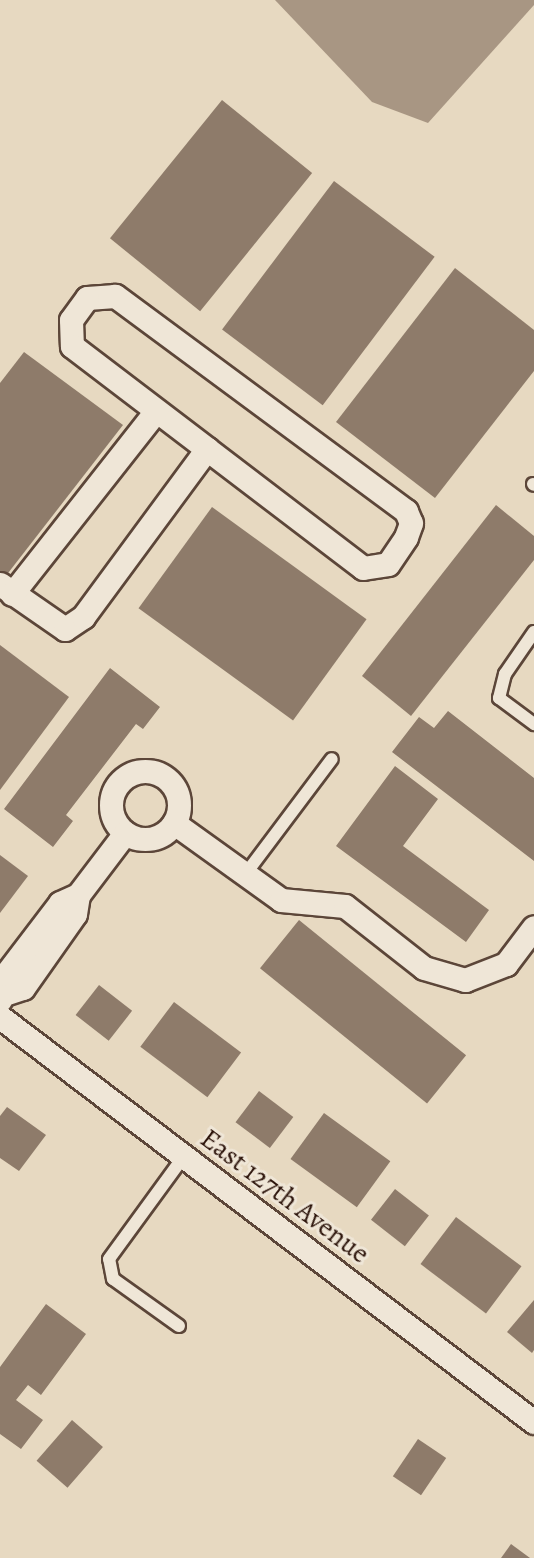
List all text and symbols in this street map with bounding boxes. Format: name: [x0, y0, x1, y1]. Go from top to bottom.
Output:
street label: East 127th Avenue: [194, 1122, 376, 1270]

